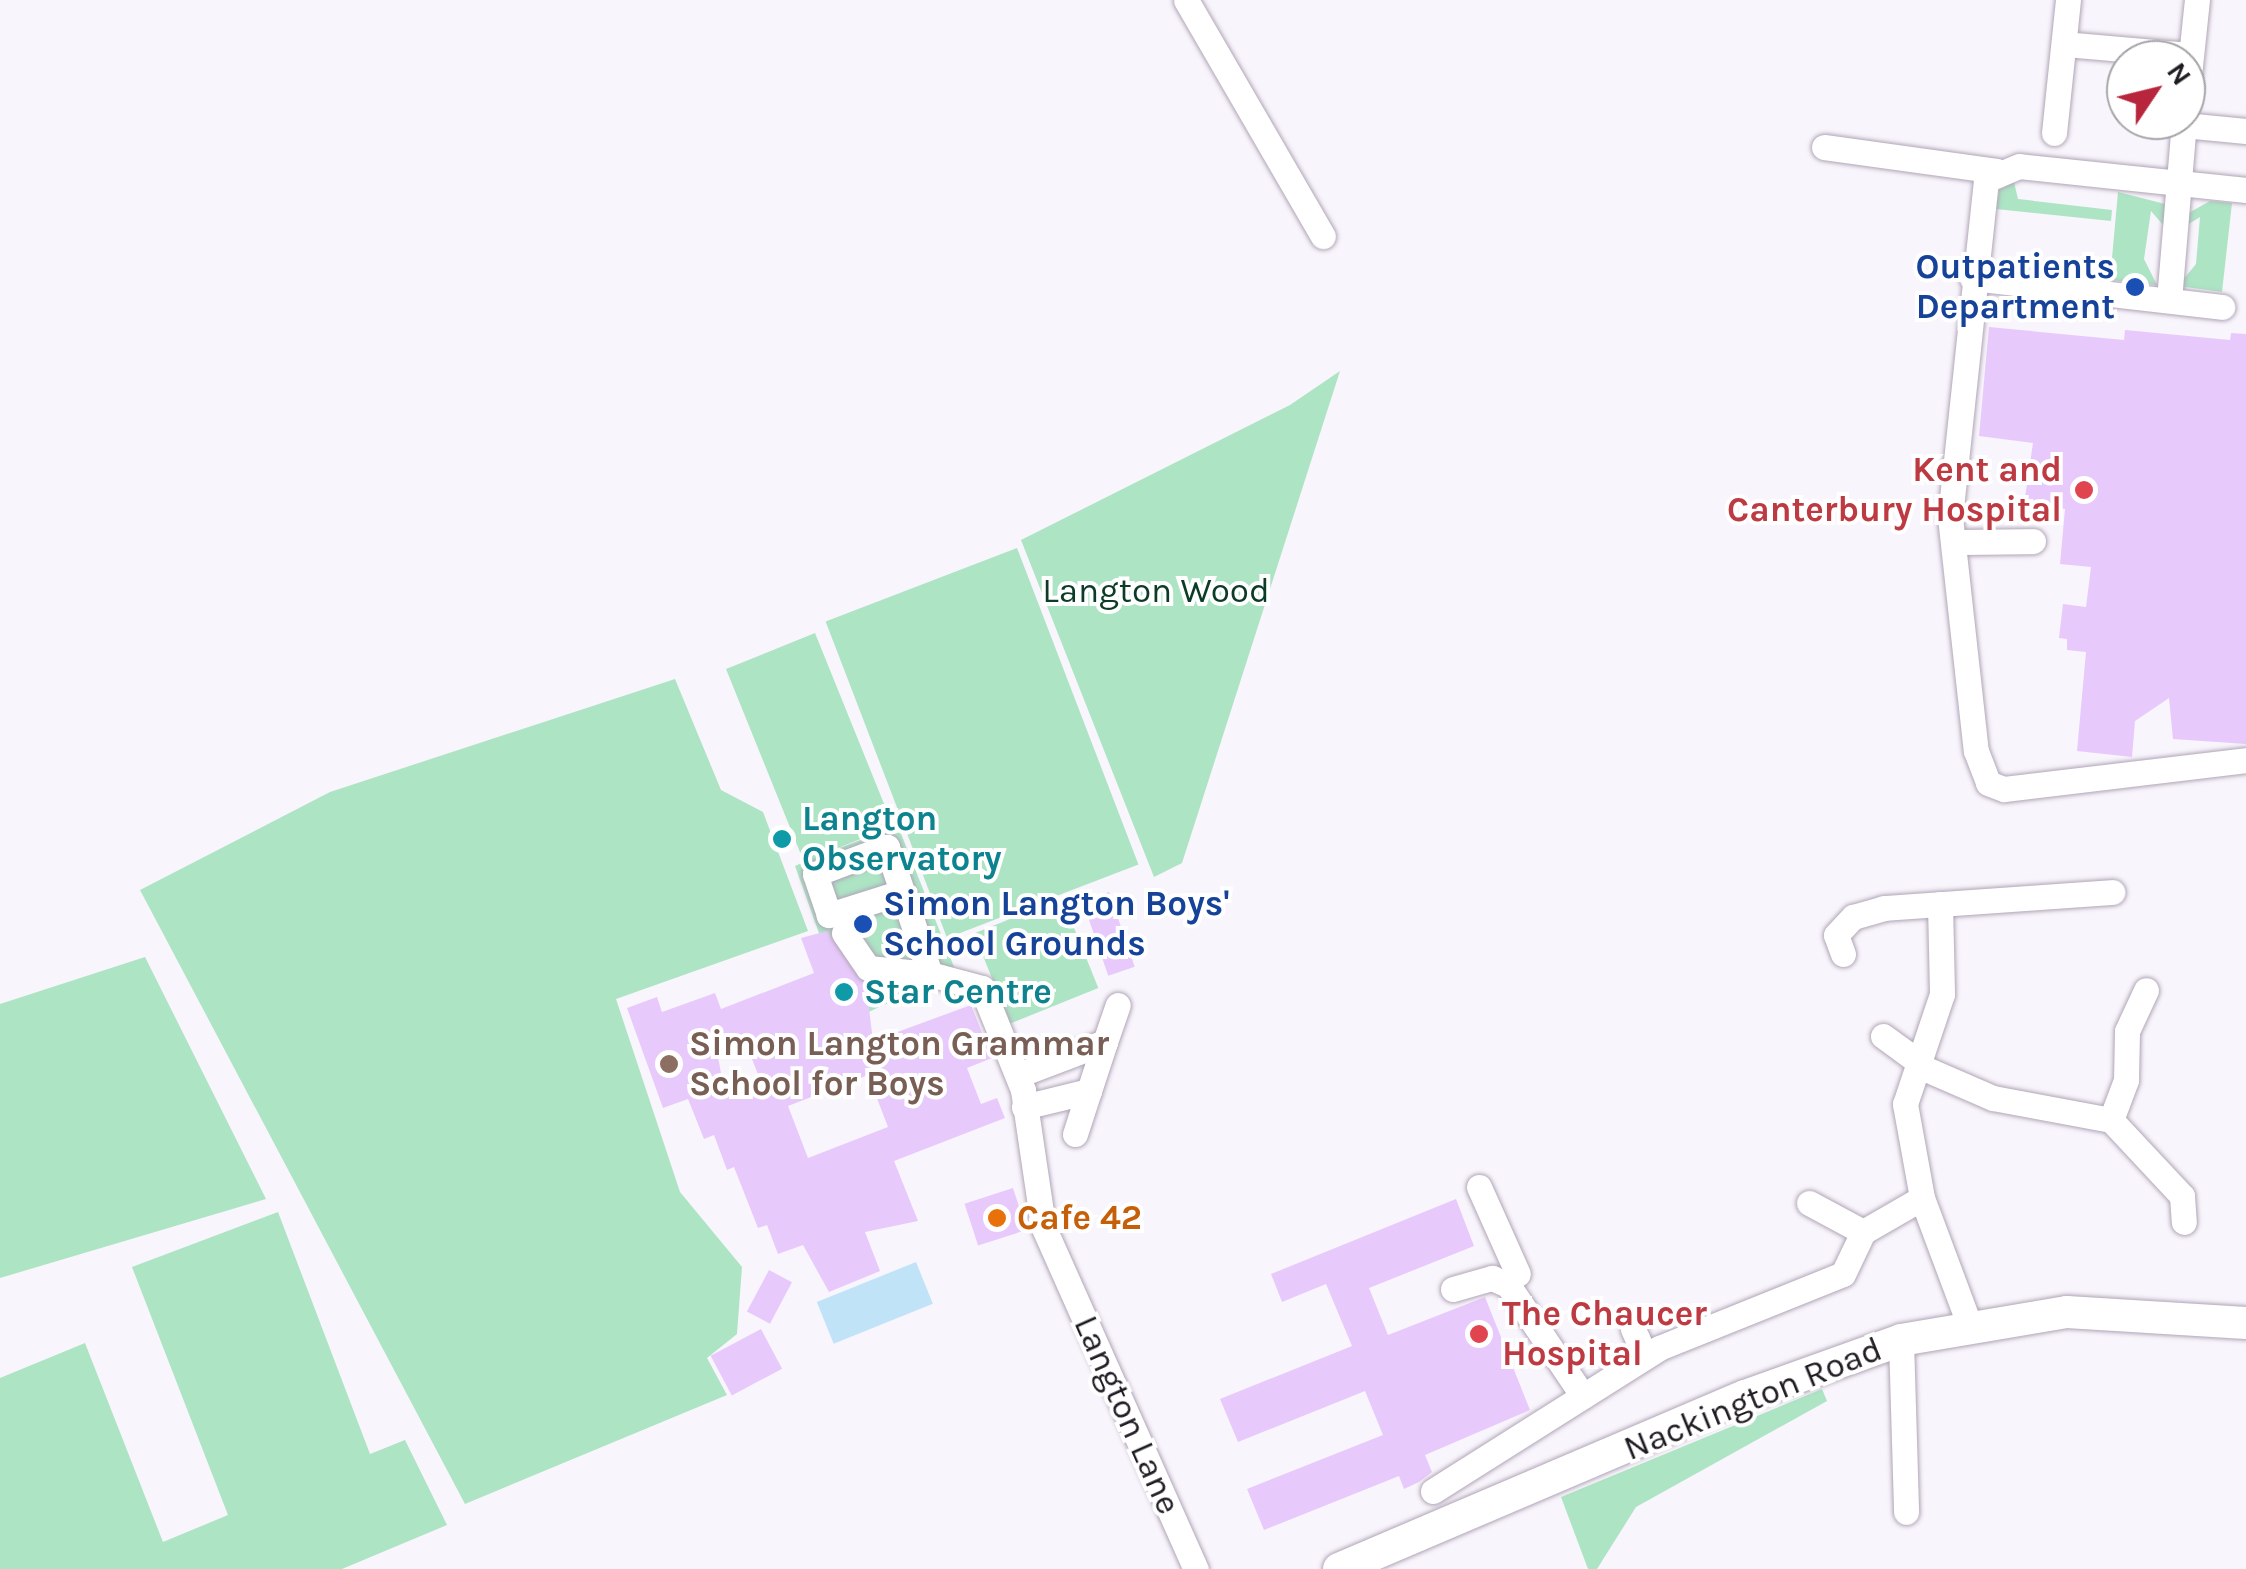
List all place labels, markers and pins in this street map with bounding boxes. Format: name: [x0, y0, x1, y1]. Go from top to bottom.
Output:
place label: Outpatients Department: [1916, 246, 2115, 328]
marker: Outpatients Department: [2124, 276, 2146, 298]
place label: Kent and Canterbury Hospital: [1727, 449, 2062, 531]
marker: Kent and Canterbury Hospital: [2071, 477, 2097, 503]
place label: Langton Observatory: [802, 798, 1002, 880]
marker: Langton Observatory: [771, 828, 793, 850]
place label: Simon Langton Boys' School Grounds: [883, 883, 1230, 965]
marker: Simon Langton Boys' School Grounds: [852, 913, 874, 935]
place label: Star Centre: [864, 971, 1052, 1013]
marker: Star Centre: [833, 981, 855, 1003]
place label: Simon Langton Grammar School for Boys: [689, 1023, 1109, 1105]
marker: Simon Langton Grammar School for Boys: [658, 1053, 680, 1075]
place label: Cafe 42: [1017, 1197, 1142, 1239]
marker: Cafe 42: [986, 1207, 1008, 1229]
place label: The Chaucer Hospital: [1502, 1293, 1707, 1375]
marker: The Chaucer Hospital: [1466, 1321, 1492, 1347]

